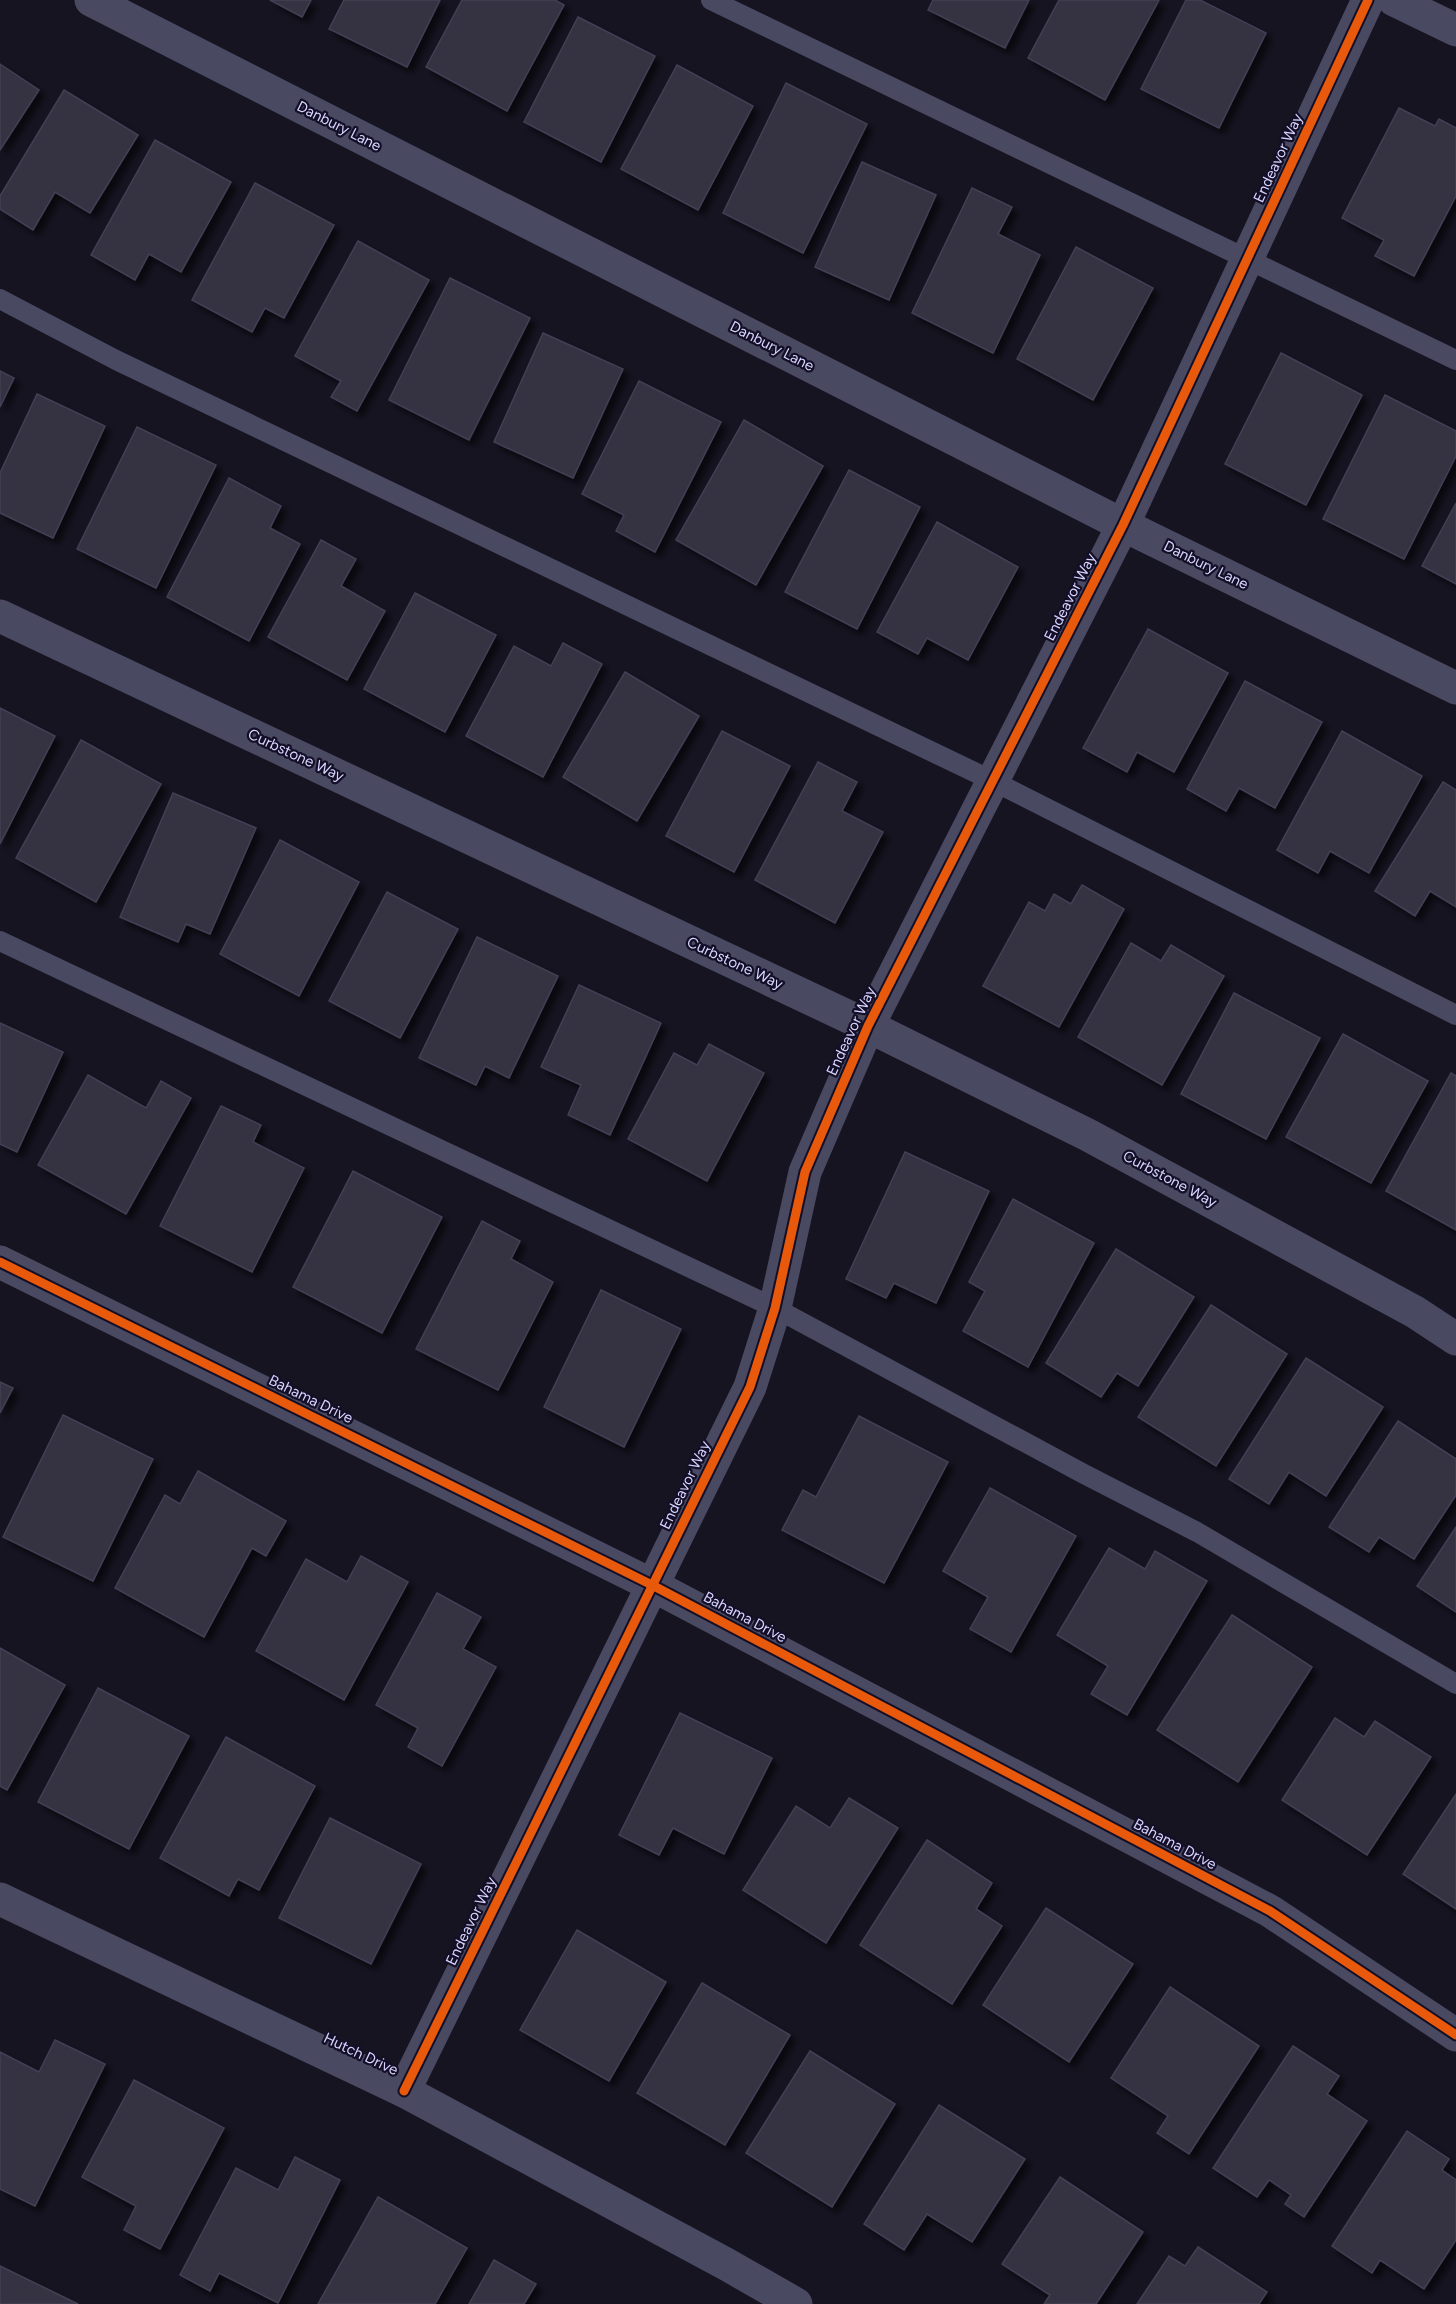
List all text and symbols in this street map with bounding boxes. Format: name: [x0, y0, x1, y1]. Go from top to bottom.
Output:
street label: Danbury Lane: [294, 97, 384, 155]
street label: Endeavor Way: [1250, 111, 1307, 205]
street label: Danbury Lane: [727, 317, 817, 375]
street label: Danbury Lane: [1161, 537, 1251, 593]
street label: Endeavor Way: [1040, 550, 1100, 644]
street label: Curbstone Way: [245, 725, 347, 785]
street label: Curbstone Way: [684, 933, 786, 993]
street label: Endeavor Way: [823, 984, 880, 1078]
street label: Curbstone Way: [1120, 1147, 1220, 1211]
street label: Bahama Drive: [266, 1371, 356, 1427]
street label: Endeavor Way: [656, 1438, 714, 1532]
street label: Bahama Drive: [700, 1588, 790, 1646]
street label: Bahama Drive: [1130, 1815, 1220, 1873]
street label: Endeavor Way: [442, 1874, 500, 1968]
street label: Hutch Drive: [321, 2029, 401, 2079]

